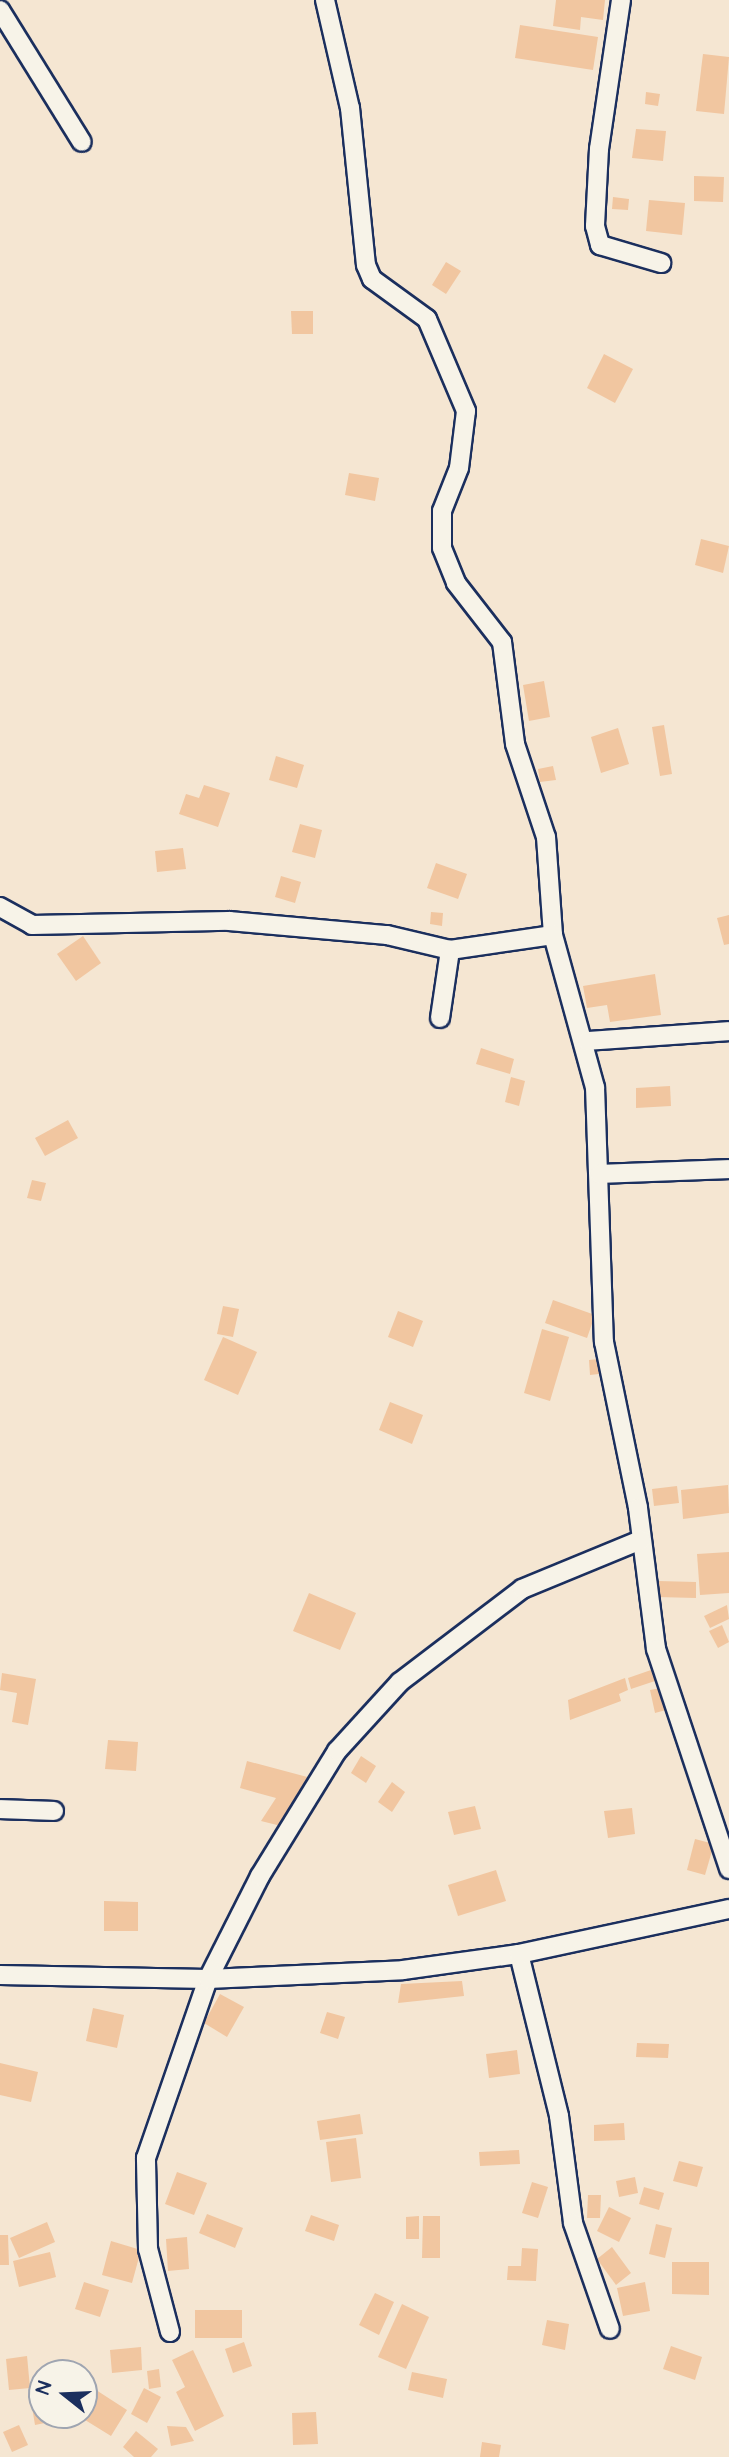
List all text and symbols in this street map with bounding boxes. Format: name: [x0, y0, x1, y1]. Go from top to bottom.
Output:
north arrow: [28, 2359, 98, 2429]
text: N: [30, 2378, 59, 2398]

